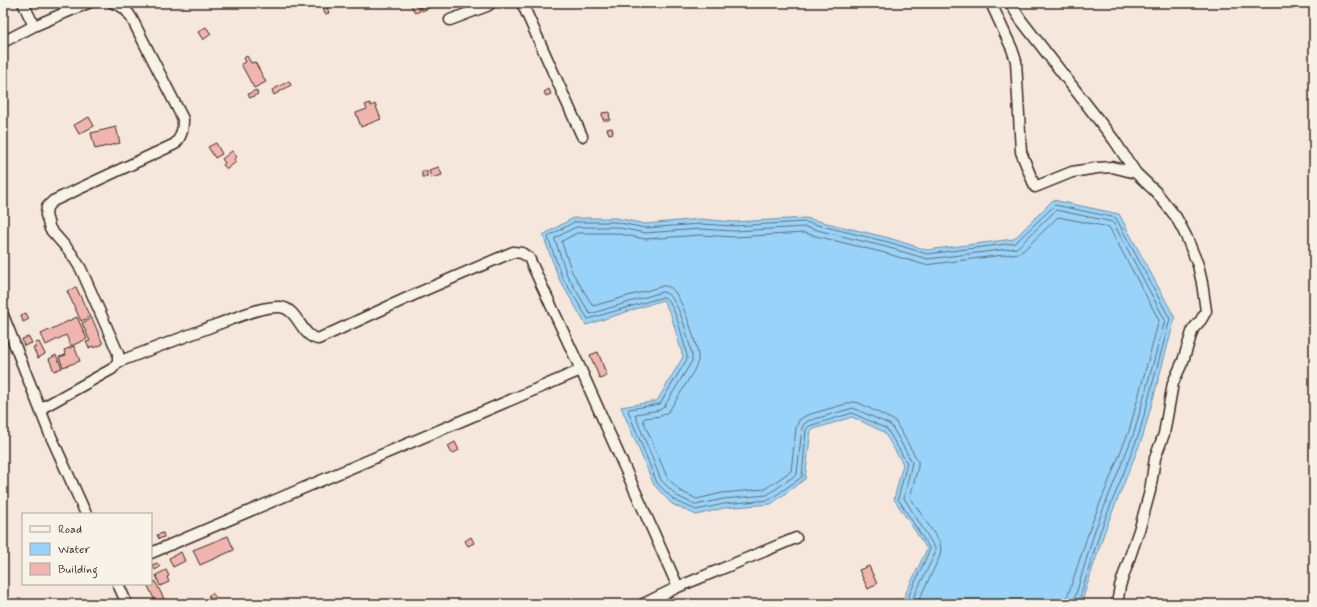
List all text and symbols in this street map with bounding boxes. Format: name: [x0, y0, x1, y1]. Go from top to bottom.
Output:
legend: [22, 513, 152, 585]
text: Road: [58, 522, 82, 538]
text: Water: [58, 542, 90, 558]
text: Building: [58, 562, 98, 579]

